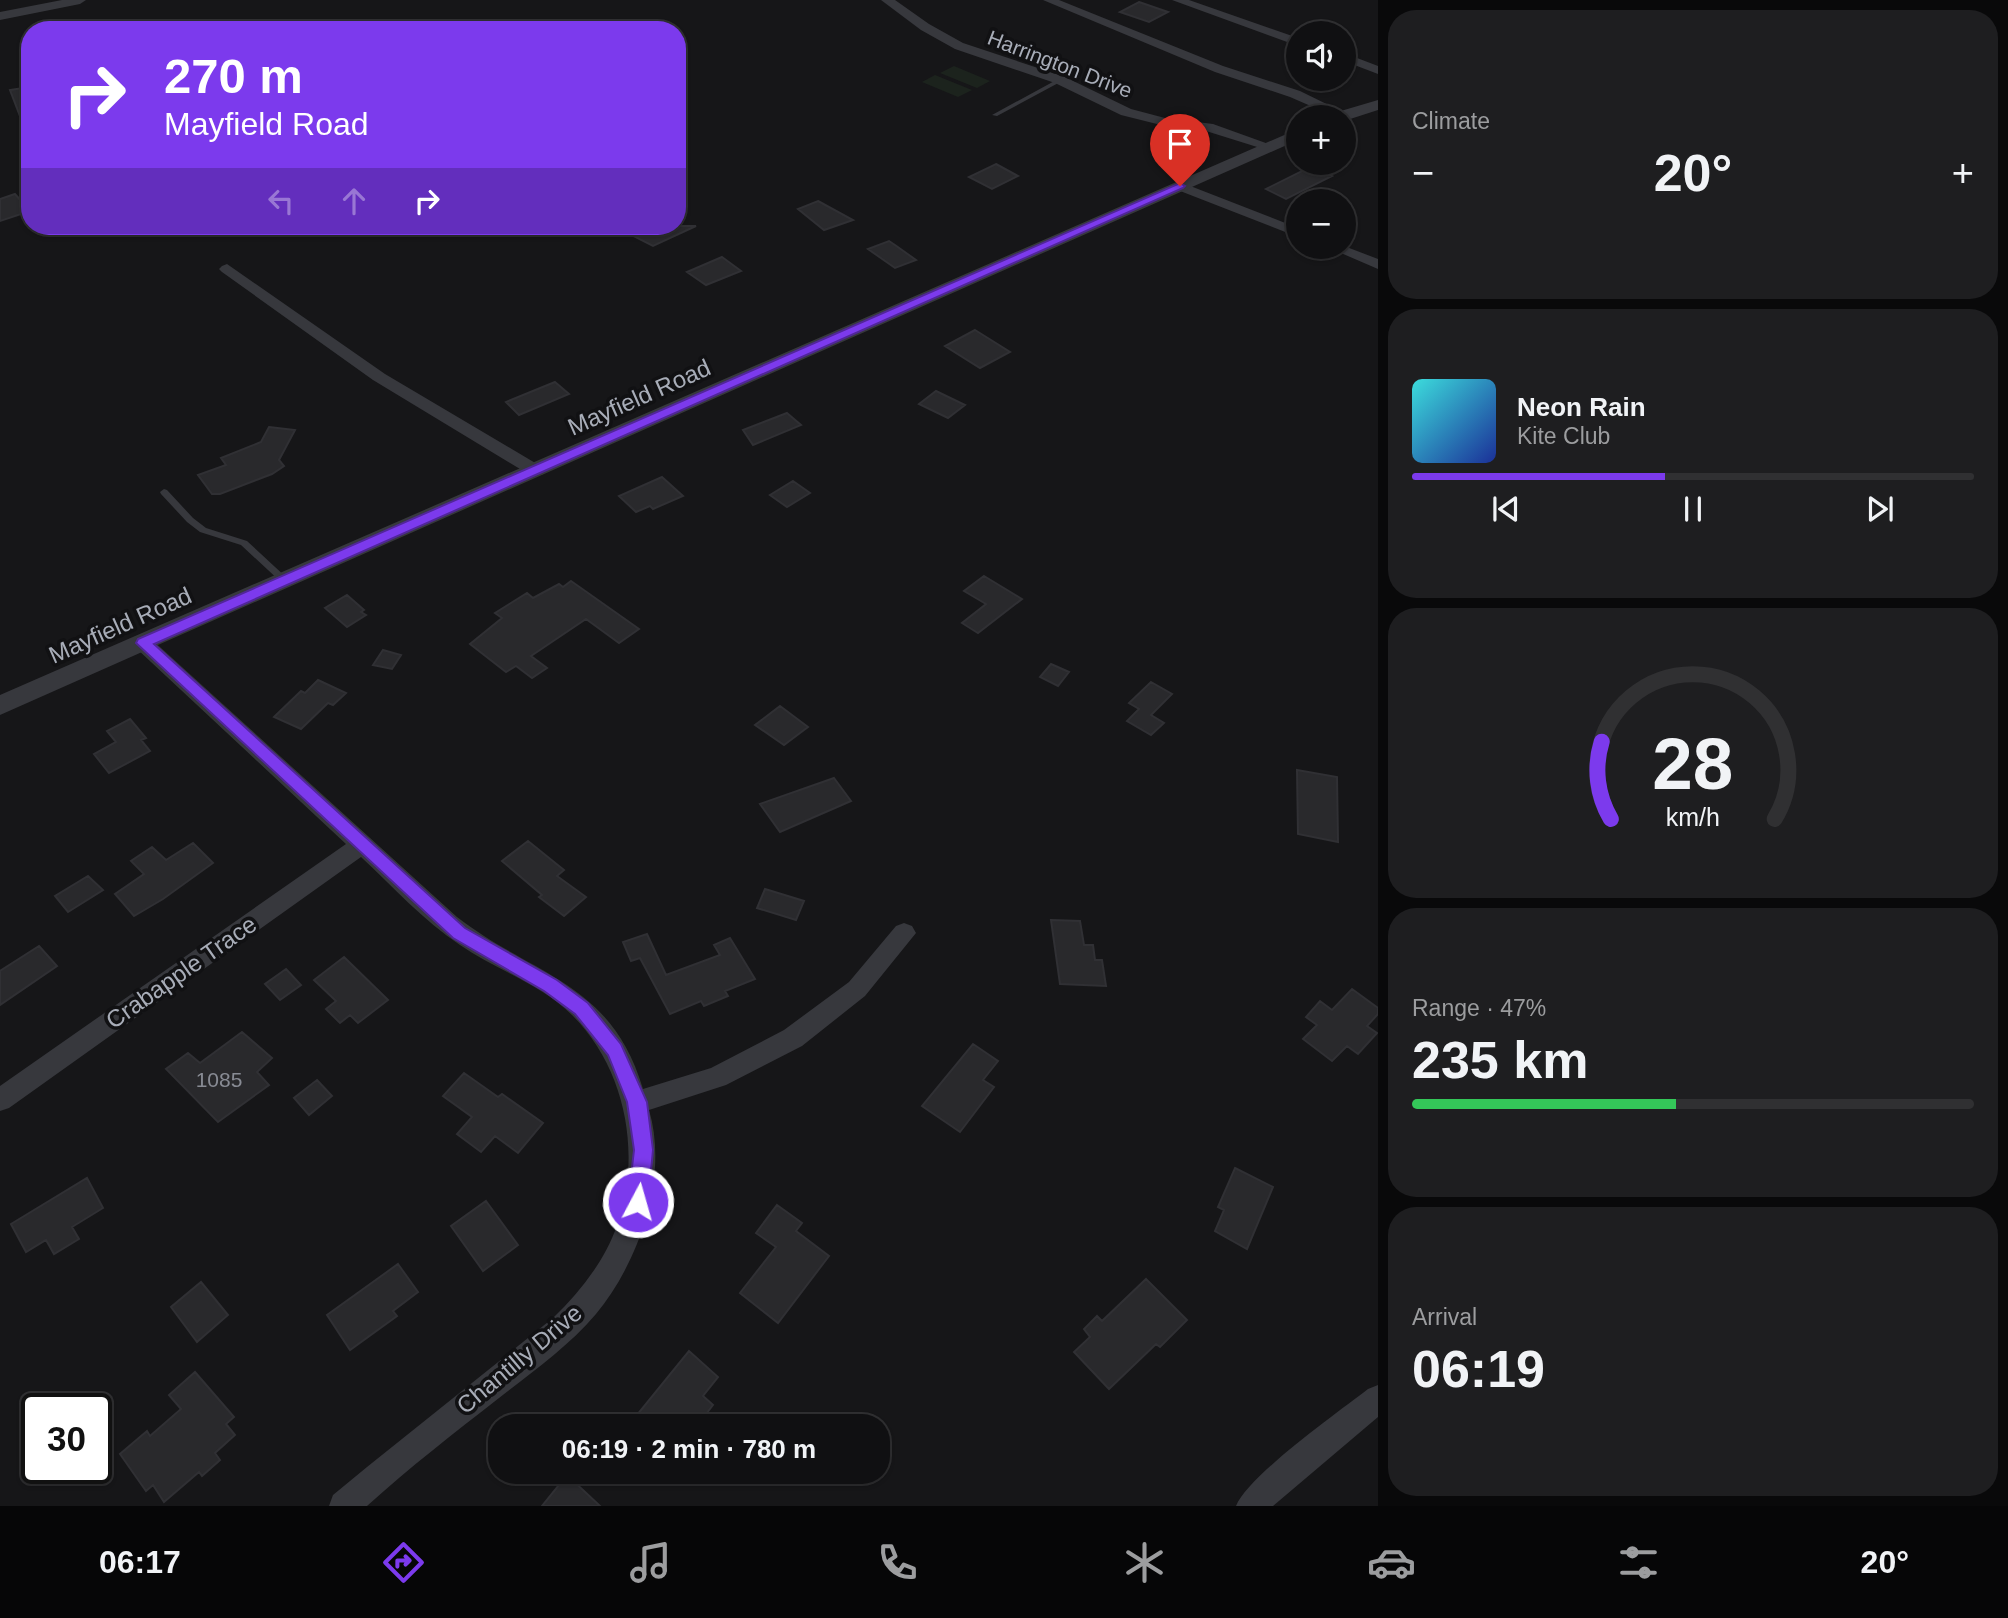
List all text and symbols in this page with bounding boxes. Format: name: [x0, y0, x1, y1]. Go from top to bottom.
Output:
map controls: [1286, 21, 1356, 259]
button: sound: [1286, 21, 1356, 91]
street label: Harrington Drive: [985, 26, 1135, 102]
icon: right: [49, 49, 140, 140]
text: 270 m: [164, 49, 303, 103]
button: +: [1286, 105, 1356, 175]
text: Mayfield Road: [164, 106, 369, 142]
text: Climate: [1412, 108, 1490, 134]
pin: [1150, 114, 1210, 186]
icon: arrive: [1161, 125, 1199, 163]
text: 20°: [1654, 144, 1732, 202]
text: −: [1412, 152, 1434, 194]
text: +: [1952, 152, 1974, 194]
icon: left: [262, 182, 300, 220]
icon: ahead: [335, 182, 373, 220]
icon: right: [408, 182, 446, 220]
button: −: [1286, 189, 1356, 259]
street label: Mayfield Road: [563, 353, 715, 441]
text: Neon Rain: [1517, 392, 1646, 422]
text: Kite Club: [1517, 423, 1610, 449]
icon: previous: [1487, 490, 1525, 528]
icon: pause: [1674, 490, 1712, 528]
icon: next: [1861, 490, 1899, 528]
street label: Mayfield Road: [44, 581, 196, 669]
text: 28: [1653, 723, 1733, 804]
text: km/h: [1666, 803, 1720, 831]
street label: Crabapple Trace: [101, 910, 261, 1034]
text: Range · 47%: [1412, 995, 1546, 1021]
text: 235 km: [1412, 1031, 1588, 1089]
house number: 1085: [196, 1068, 242, 1091]
position arrow: [601, 1165, 675, 1239]
street label: Chantilly Drive: [451, 1299, 587, 1419]
text: Arrival: [1412, 1304, 1477, 1330]
text: 06:19: [1412, 1340, 1545, 1398]
speed limit sign: 30: [21, 1393, 112, 1484]
text: 06:19 · 2 min · 780 m: [562, 1434, 816, 1464]
icon: directions: [379, 1538, 428, 1587]
icon: music: [626, 1538, 675, 1587]
icon: phone: [873, 1538, 922, 1587]
icon: climate: [1120, 1538, 1169, 1587]
icon: car: [1367, 1538, 1416, 1587]
icon: filters: [1614, 1538, 1663, 1587]
text: 06:17: [99, 1544, 181, 1580]
text: 20°: [1861, 1544, 1909, 1580]

